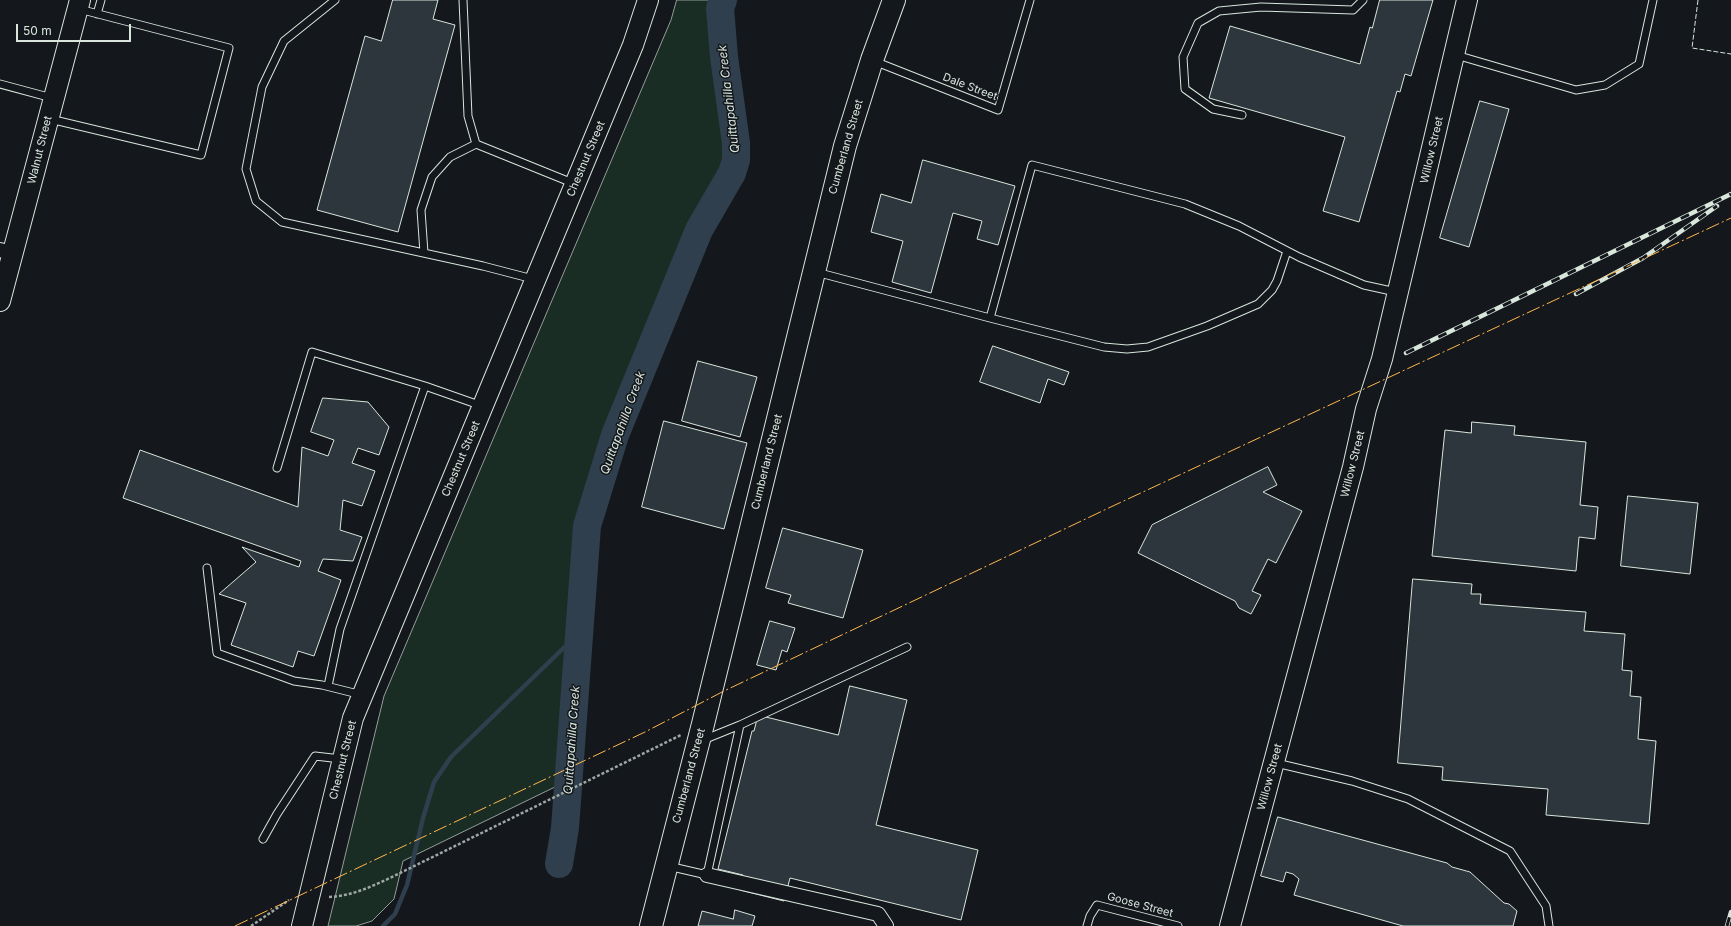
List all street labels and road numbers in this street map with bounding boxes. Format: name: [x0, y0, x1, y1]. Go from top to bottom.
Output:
street label: Dale Street: [941, 71, 999, 103]
street label: Cumberland Street: [826, 98, 866, 196]
street label: Walnut Street: [25, 115, 55, 185]
street label: Willow Street: [1418, 115, 1446, 185]
street label: Chestnut Street: [564, 119, 608, 199]
street label: Cumberland Street: [749, 413, 785, 511]
street label: Chestnut Street: [439, 419, 483, 499]
street label: Willow Street: [1338, 429, 1368, 499]
street label: Chestnut Street: [327, 719, 359, 801]
street label: Cumberland Street: [670, 727, 708, 825]
street label: Willow Street: [1255, 742, 1285, 812]
street label: Goose Street: [1106, 890, 1174, 920]

